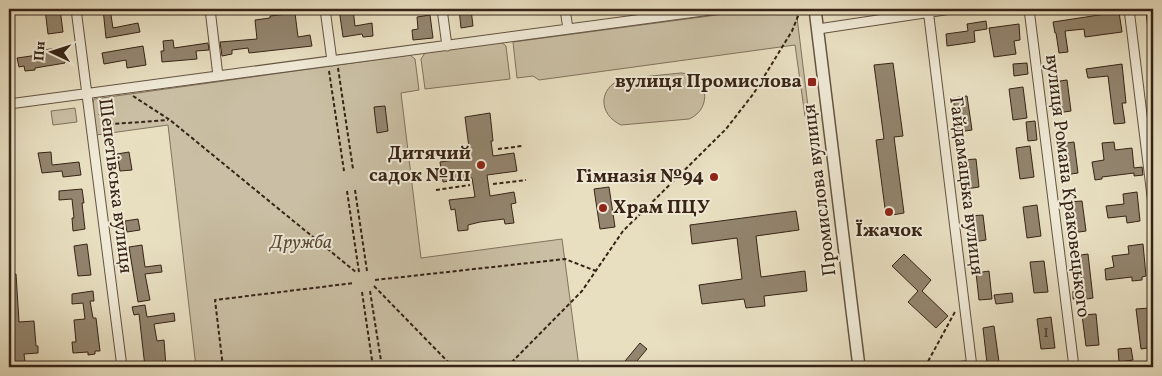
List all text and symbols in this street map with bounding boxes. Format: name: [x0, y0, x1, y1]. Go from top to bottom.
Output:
north arrow: [28, 28, 78, 78]
text: Пн: [30, 41, 51, 62]
street label: вулиця Романа Краковецького: [1038, 53, 1096, 319]
place label: вулиця Промислова: [615, 69, 802, 95]
marker: вулиця Промислова: [806, 76, 818, 88]
street label: Гайдамацька вулиця: [942, 95, 990, 277]
street label: Шепетівська вулиця: [91, 97, 139, 275]
street label: Промислова вулиця: [797, 102, 843, 278]
place label: Дитячий садок №111: [369, 141, 471, 189]
marker: Дитячий садок №111: [475, 159, 487, 171]
place label: Гімназія №94: [576, 164, 704, 190]
marker: Гімназія №94: [708, 171, 720, 183]
place label: Храм ПЦУ: [613, 195, 710, 221]
marker: Храм ПЦУ: [597, 202, 609, 214]
marker: Їжачок: [883, 206, 895, 218]
place label: Їжачок: [856, 218, 923, 244]
park label: Дружба: [268, 230, 332, 256]
house number: 1: [1043, 322, 1049, 344]

